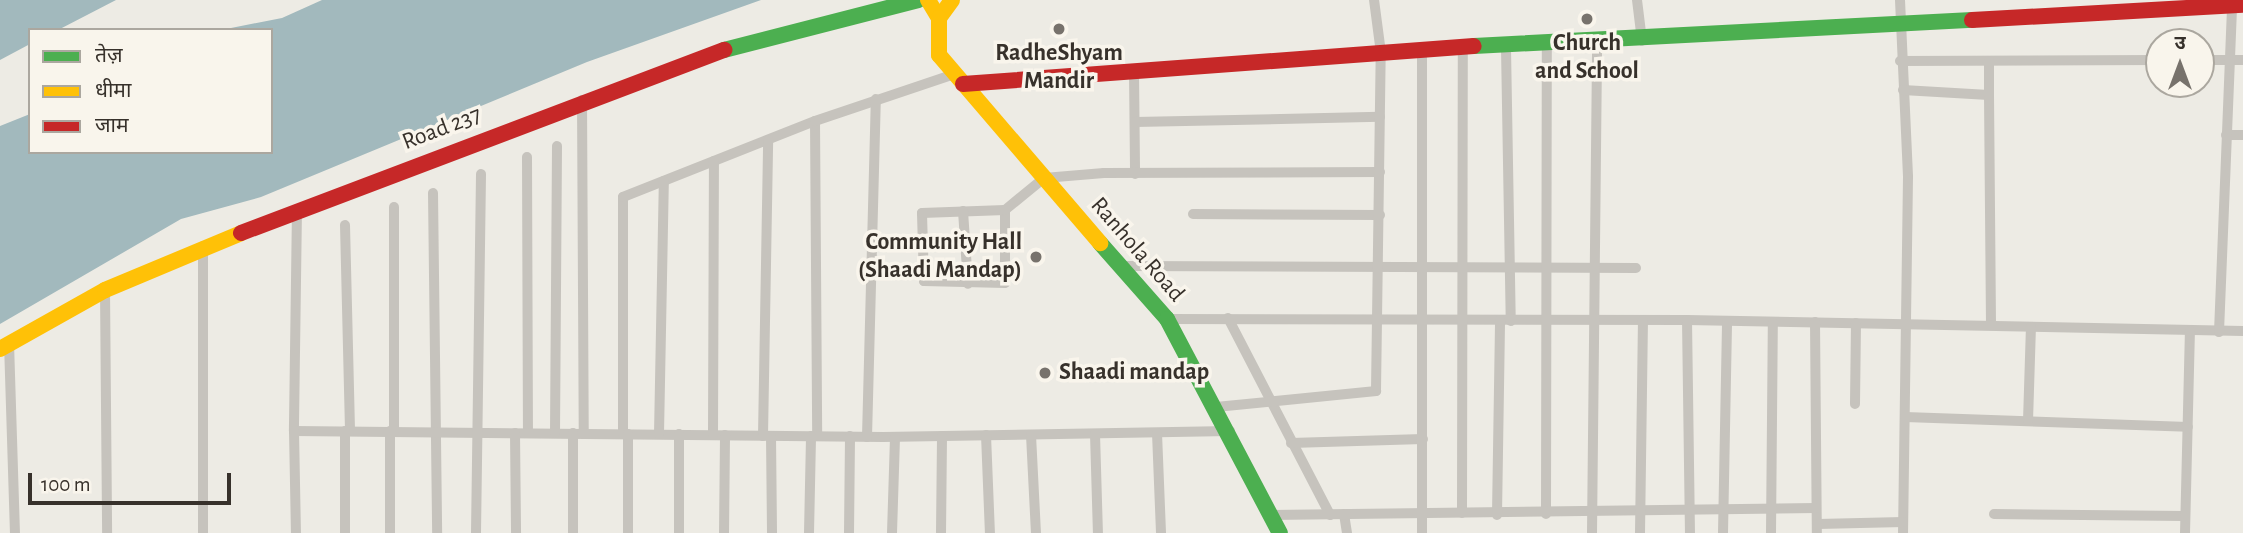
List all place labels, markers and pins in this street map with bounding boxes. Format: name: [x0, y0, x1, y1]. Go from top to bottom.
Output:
marker: Church and School: [1579, 11, 1595, 27]
marker: RadheShyam Mandir: [1051, 21, 1067, 37]
place label: Church and School: [1535, 30, 1639, 86]
place label: RadheShyam Mandir: [995, 40, 1123, 96]
place label: Community Hall (Shaadi Mandap): [858, 229, 1022, 285]
marker: Community Hall (Shaadi Mandap): [1028, 249, 1044, 265]
place label: Shaadi mandap: [1059, 359, 1209, 387]
marker: Shaadi mandap: [1037, 365, 1053, 381]

